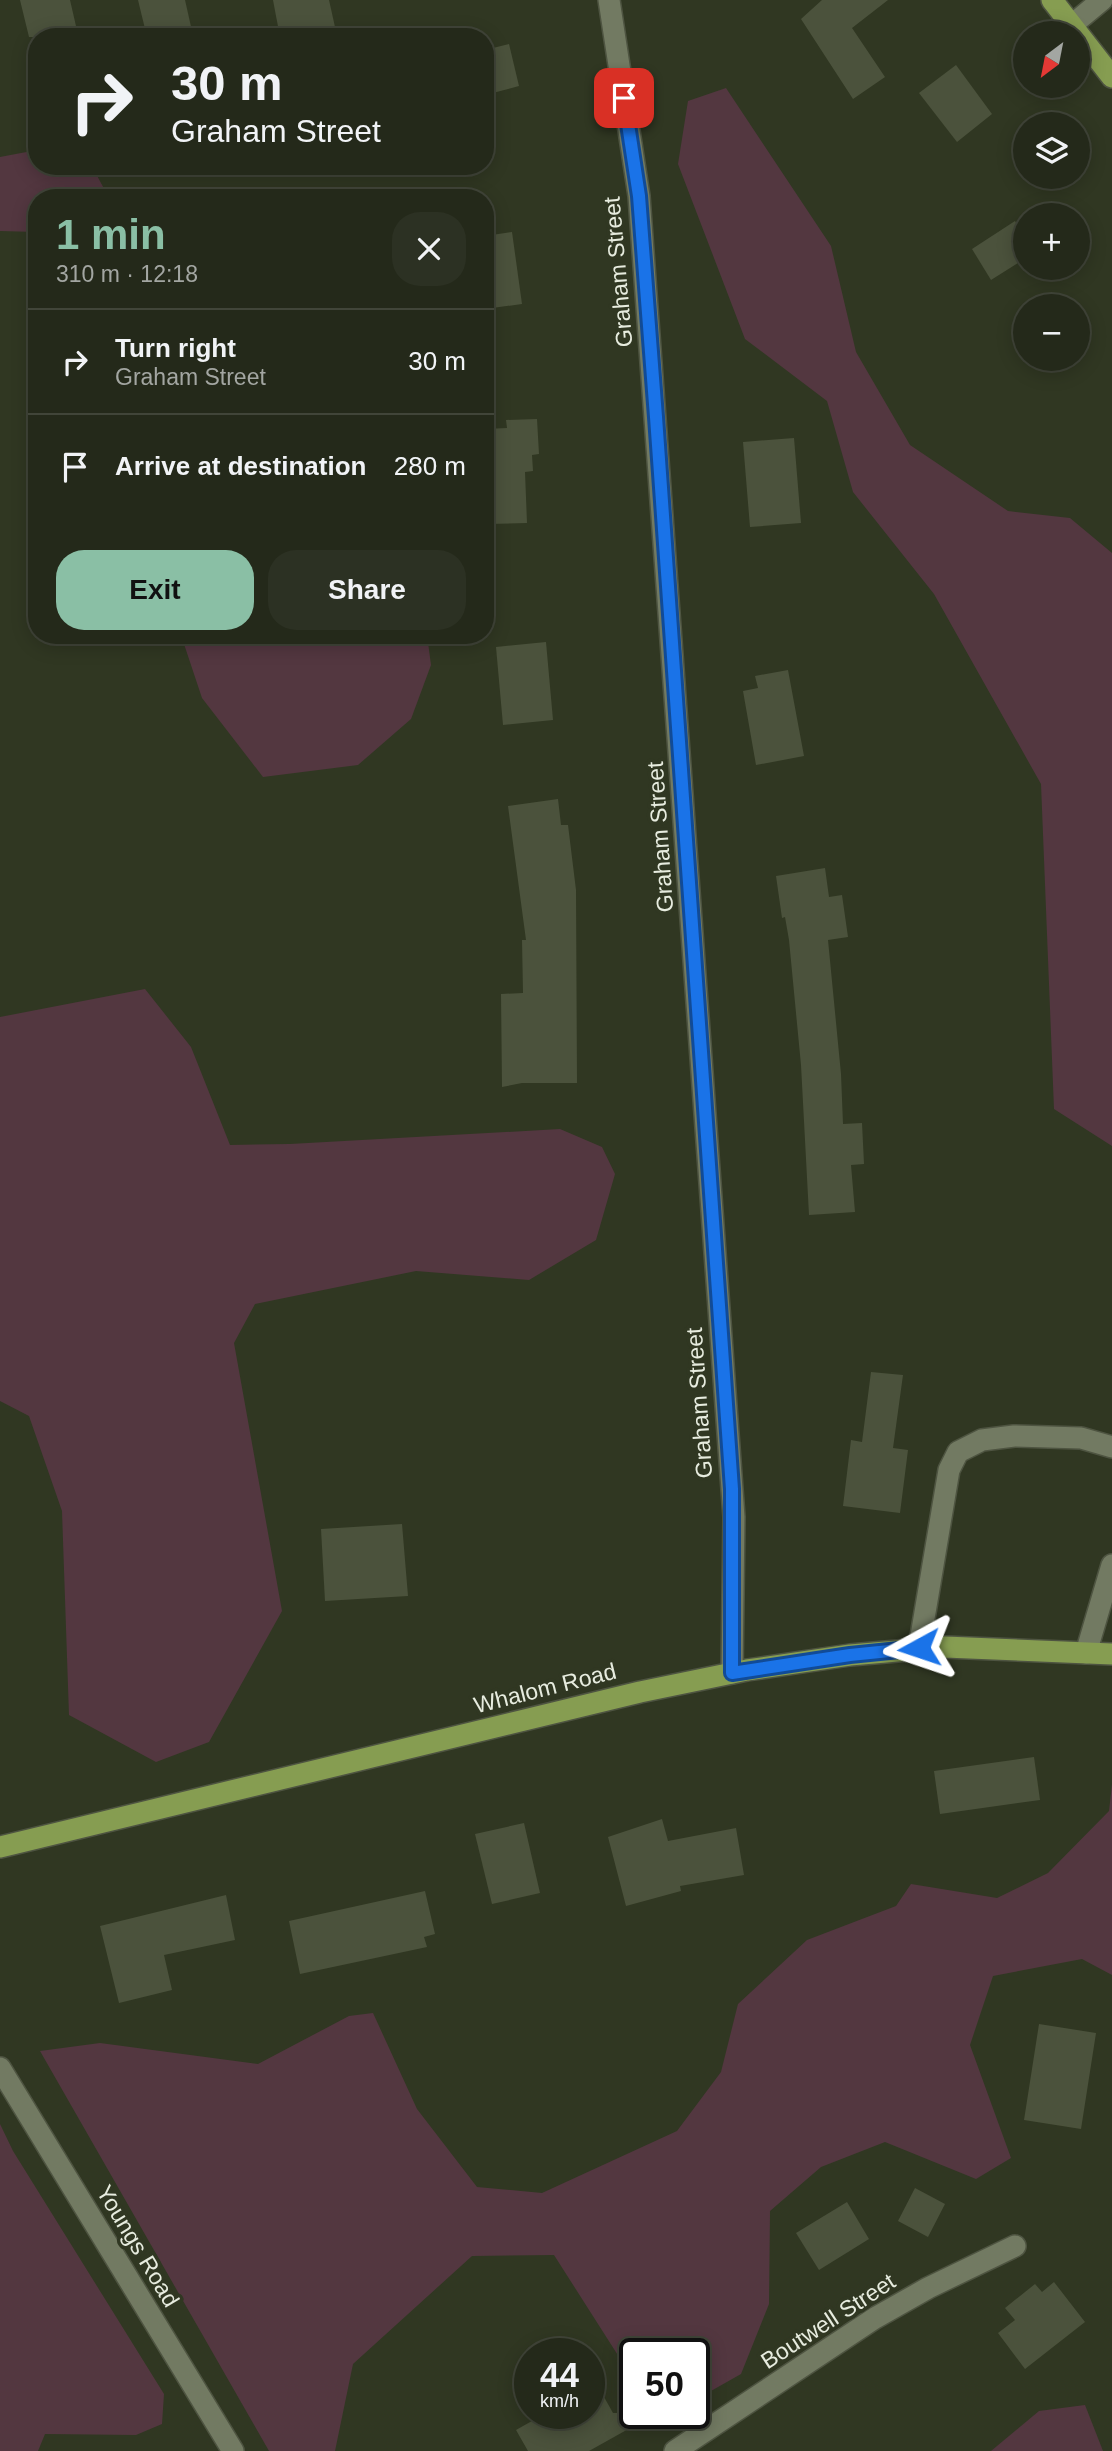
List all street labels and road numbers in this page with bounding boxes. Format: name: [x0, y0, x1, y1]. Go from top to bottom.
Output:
street label: Graham Street: [598, 195, 638, 348]
street label: Graham Street: [642, 760, 678, 913]
street label: Graham Street: [681, 1326, 717, 1479]
street label: Whalom Road: [471, 1658, 619, 1718]
street label: Youngs Road: [92, 2180, 184, 2312]
street label: Boutwell Street: [756, 2268, 900, 2374]

